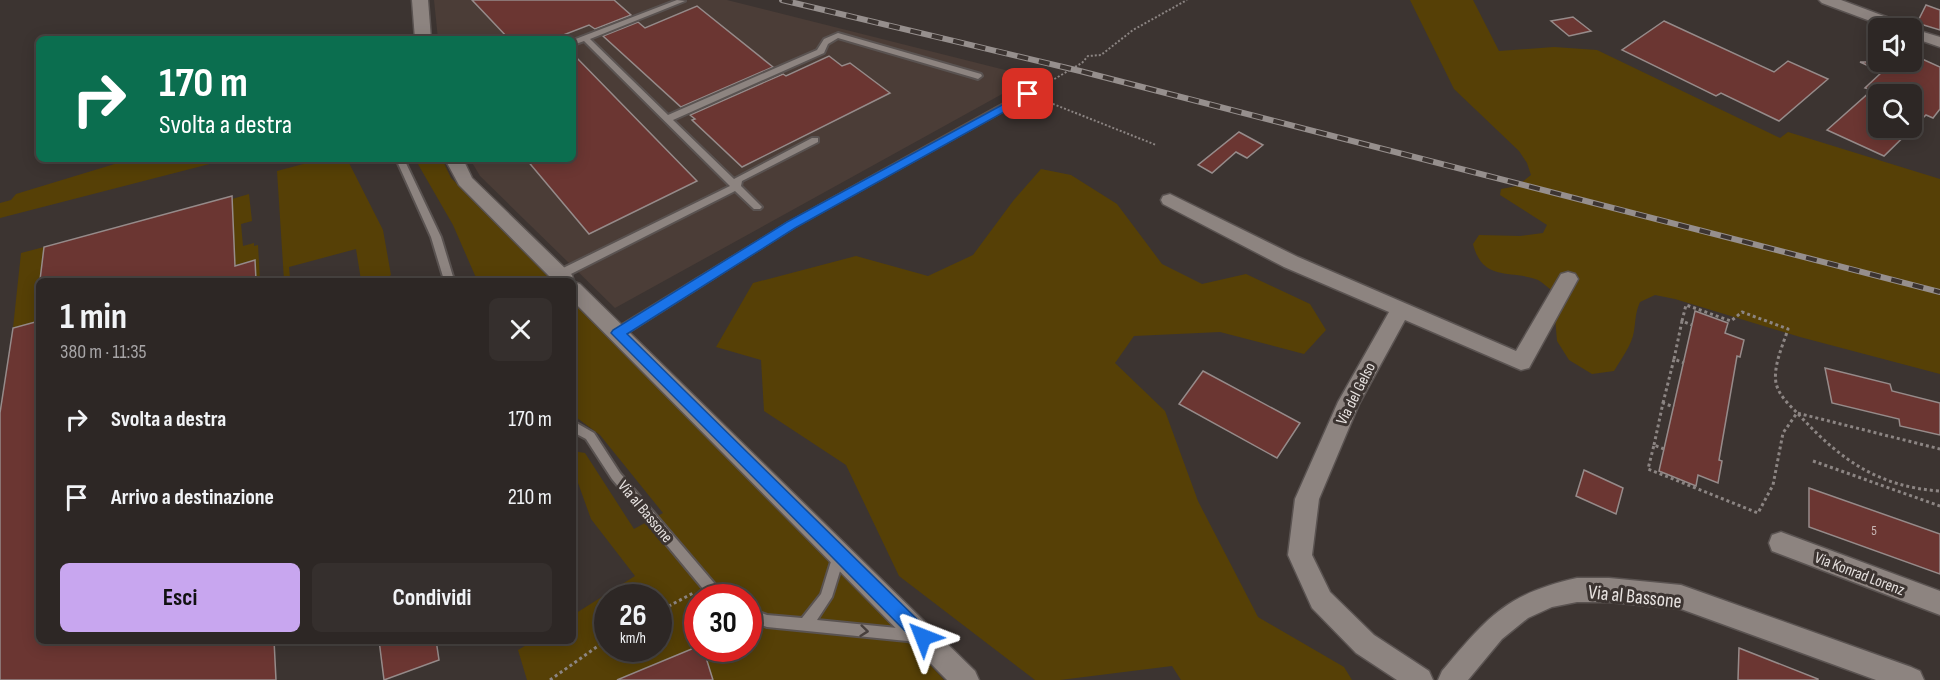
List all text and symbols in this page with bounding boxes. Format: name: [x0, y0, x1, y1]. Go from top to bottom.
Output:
map controls: [1868, 18, 1922, 138]
button: sound: [1868, 18, 1922, 72]
text: 170 m: [159, 58, 248, 109]
icon: right: [60, 60, 138, 138]
pin: [1002, 68, 1053, 119]
icon: arrive: [1011, 77, 1044, 110]
button: search: [1868, 84, 1922, 138]
text: Svolta a destra: [159, 109, 292, 141]
text: 1 min: [60, 296, 127, 339]
button: close: [489, 298, 552, 361]
text: 380 m · 11:35: [60, 340, 147, 364]
street label: Via del Gelso: [1333, 359, 1380, 428]
icon: right: [60, 403, 93, 436]
text: Svolta a destra: [111, 406, 226, 433]
text: 170 m: [508, 406, 552, 433]
street label: Via al Bassone: [613, 477, 676, 547]
icon: arrive: [60, 481, 93, 514]
text: Arrivo a destinazione: [111, 484, 274, 511]
text: 210 m: [508, 484, 552, 511]
house number: 5: [1871, 522, 1877, 539]
street label: Via Konrad Lorenz: [1812, 549, 1907, 600]
button: Esci: [60, 563, 300, 632]
button: Condividi: [312, 563, 552, 632]
street label: Via al Bassone: [1587, 580, 1683, 614]
speed limit sign: 30: [684, 584, 762, 662]
text: 26: [619, 598, 647, 634]
position arrow: [891, 605, 955, 669]
one-way arrow: [859, 624, 868, 637]
text: km/h: [620, 629, 646, 648]

